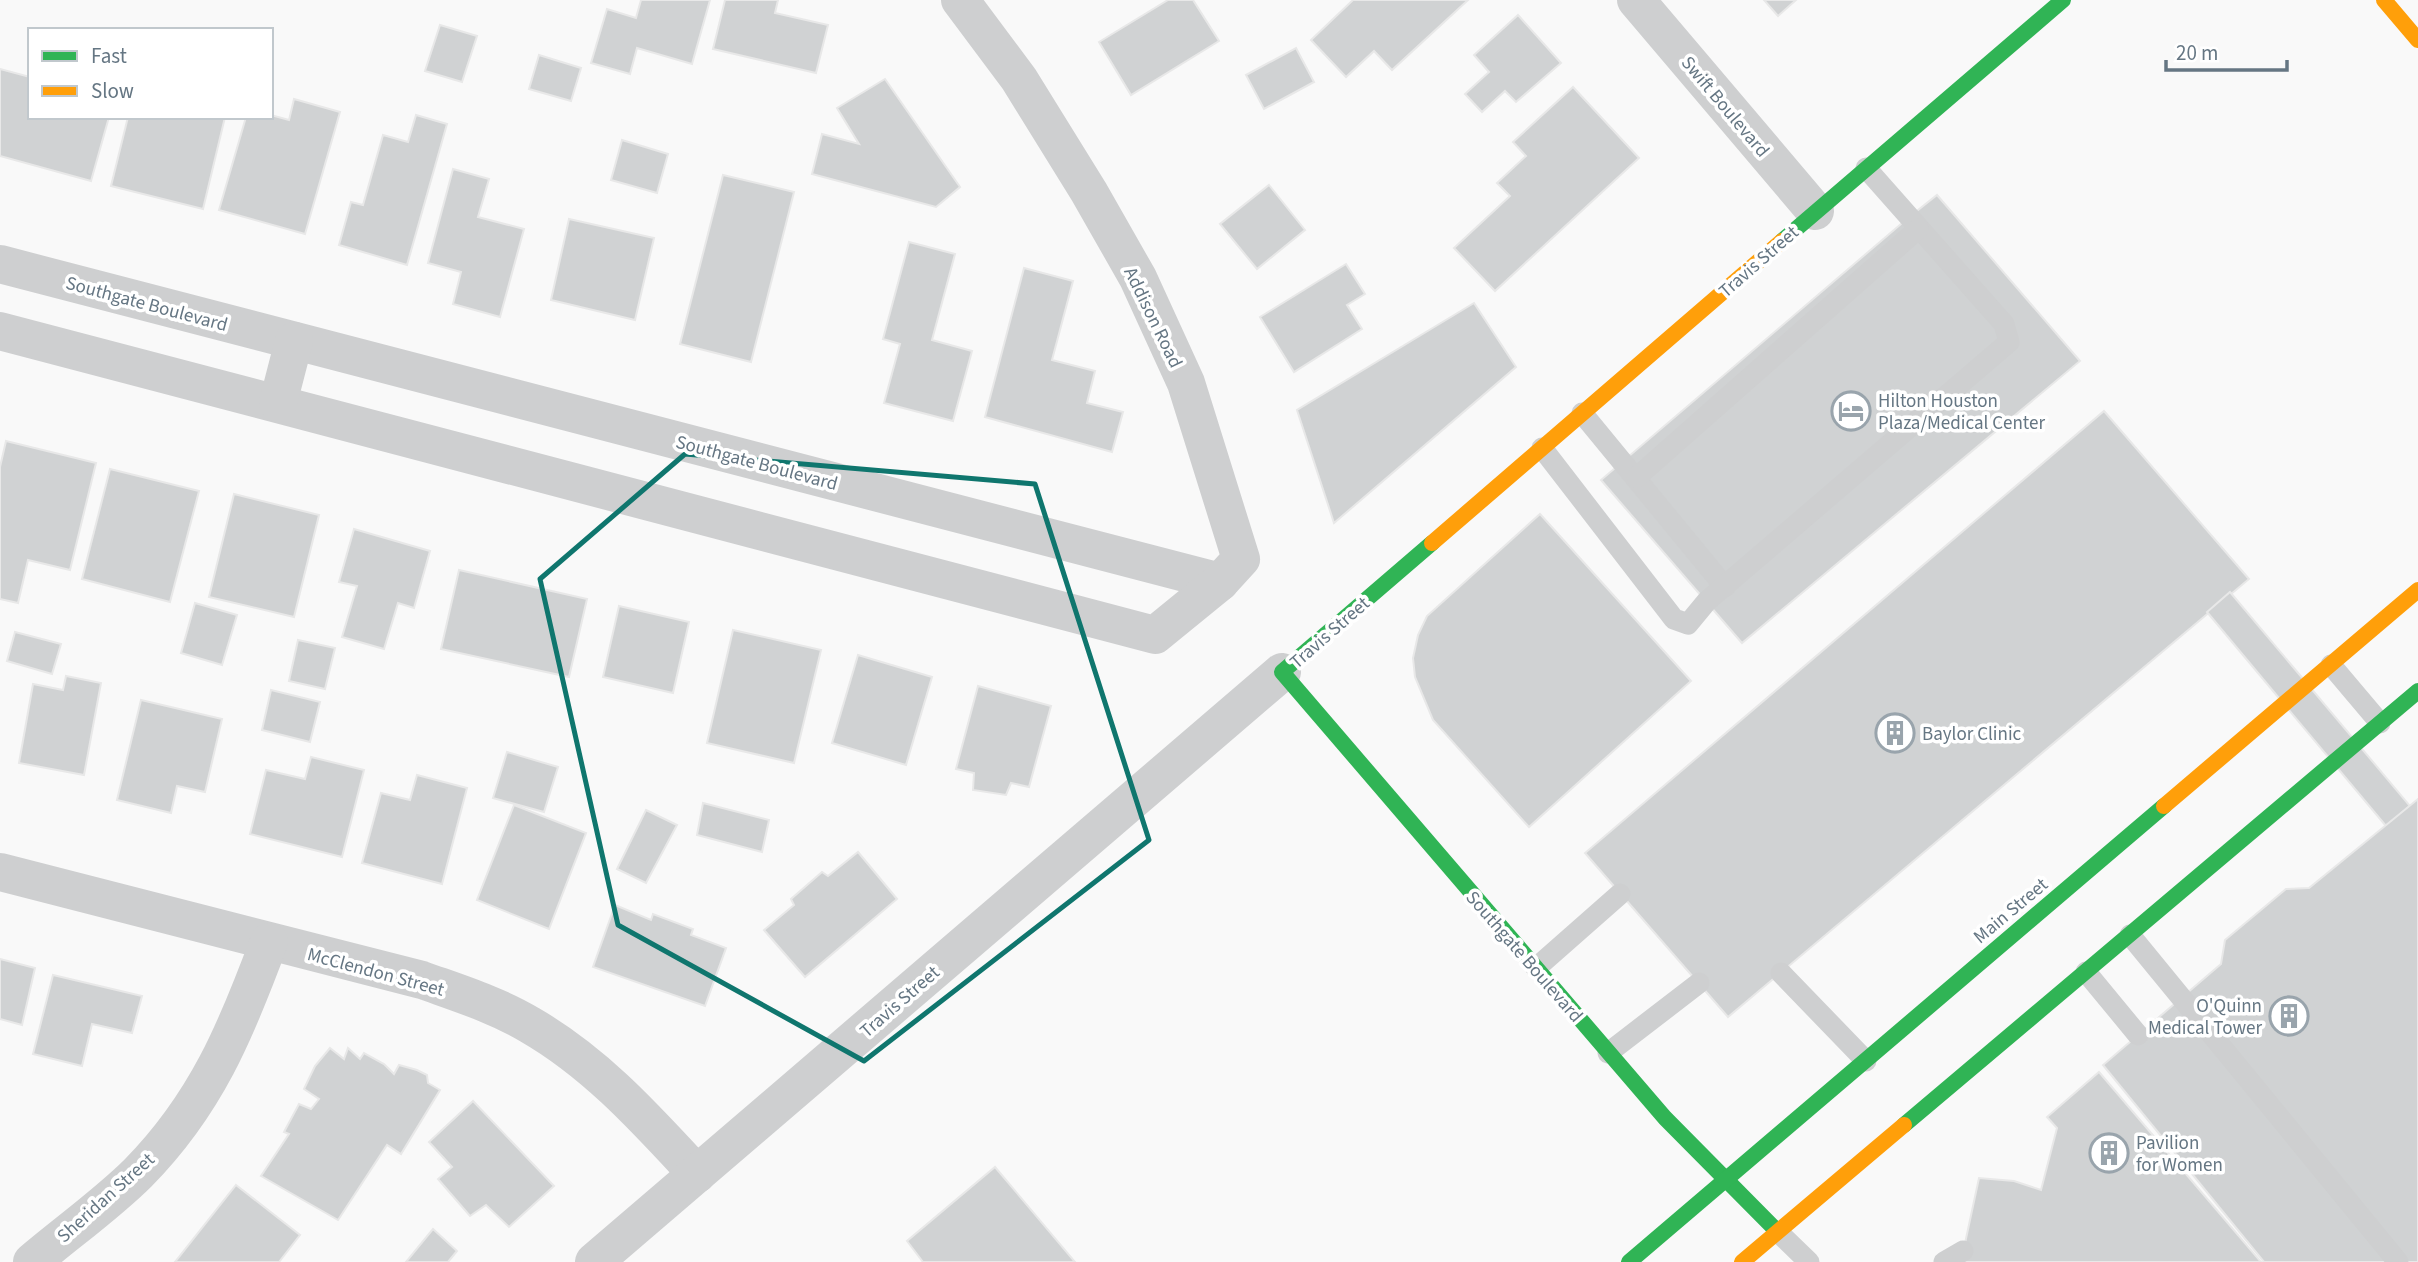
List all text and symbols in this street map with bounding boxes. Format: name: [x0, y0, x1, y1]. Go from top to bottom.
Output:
legend: [28, 28, 273, 119]
scale bar: [2166, 28, 2287, 72]
text: 20 m: [2176, 38, 2218, 68]
text: Fast: [91, 41, 127, 71]
street label: Swift Boulevard: [1674, 50, 1775, 163]
text: Slow: [91, 76, 134, 106]
street label: Travis Street: [1713, 219, 1805, 304]
street label: Addison Road: [1117, 263, 1189, 373]
street label: Southgate Boulevard: [63, 270, 231, 339]
place label: Hilton Houston Plaza/Medical Center: [1878, 388, 2045, 437]
hotel icon: Hilton Houston Plaza/Medical Center: [1830, 390, 1872, 432]
street label: Southgate Boulevard: [673, 429, 841, 498]
street label: Travis Street: [1284, 590, 1376, 675]
building icon: Baylor Clinic: [1874, 712, 1916, 754]
place label: Baylor Clinic: [1922, 721, 2022, 748]
street label: Main Street: [1968, 872, 2055, 950]
street label: Southgate Boulevard: [1459, 885, 1589, 1029]
street label: McClendon Street: [304, 941, 448, 1004]
street label: Travis Street: [854, 959, 946, 1044]
place label: O'Quinn Medical Tower: [2148, 993, 2262, 1042]
building icon: O'Quinn Medical Tower: [2268, 995, 2310, 1037]
place label: Pavilion for Women: [2136, 1130, 2223, 1179]
building icon: Pavilion for Women: [2088, 1132, 2130, 1174]
street label: Sheridan Street: [51, 1147, 161, 1249]

